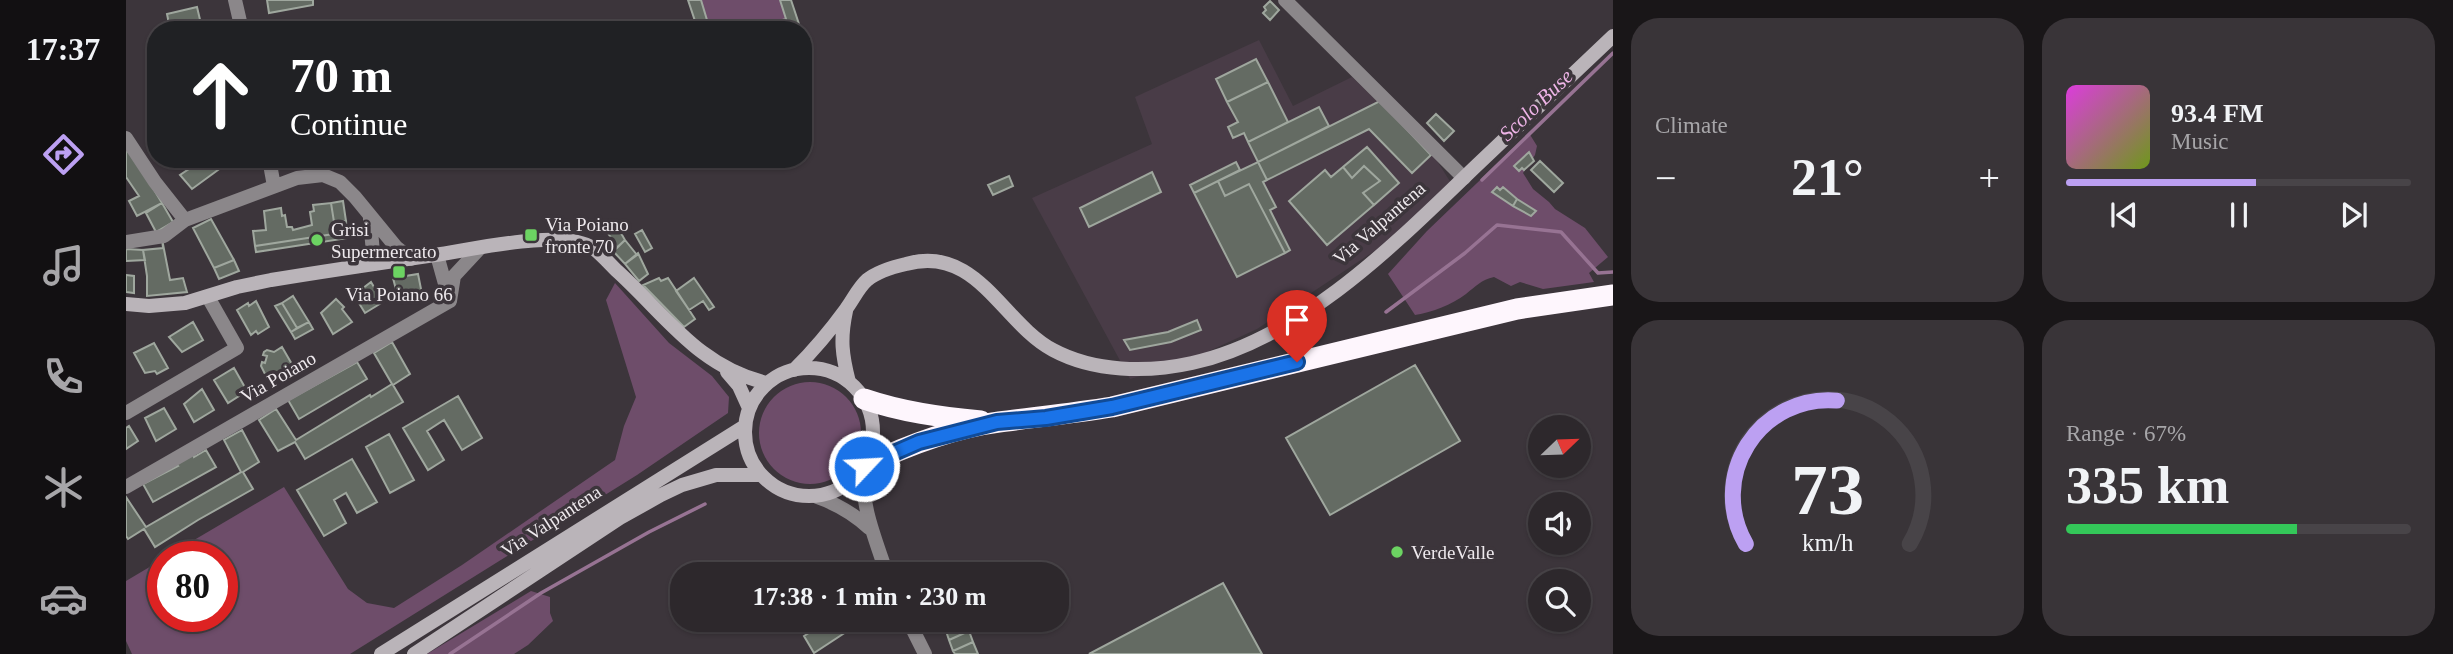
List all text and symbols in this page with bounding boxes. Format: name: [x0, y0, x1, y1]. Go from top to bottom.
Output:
text: 17:37: [26, 31, 100, 67]
text: 70 m: [290, 48, 392, 103]
icon: ahead: [175, 49, 266, 140]
water label: Scolo Buse: [1494, 64, 1578, 146]
text: 93.4 FM: [2171, 99, 2263, 128]
text: Continue: [290, 106, 407, 142]
text: Climate: [1655, 113, 1728, 138]
text: Music: [2171, 129, 2229, 154]
icon: directions: [39, 130, 88, 179]
text: 21°: [1791, 149, 1864, 206]
text: −: [1655, 157, 1676, 199]
text: +: [1979, 157, 2000, 199]
street label: Via Valpantena: [1329, 177, 1430, 269]
icon: previous: [2105, 196, 2143, 234]
icon: pause: [2220, 196, 2258, 234]
icon: next: [2335, 196, 2373, 234]
place label: Via Poiano fronte 70: [545, 214, 629, 257]
place label: Grisi Supermercato: [331, 219, 437, 262]
marker: Via Poiano fronte 70: [523, 227, 539, 243]
marker: Grisi Supermercato: [309, 232, 325, 248]
icon: music: [39, 241, 88, 290]
marker: Via Poiano 66: [391, 264, 407, 280]
place label: Via Poiano 66: [345, 284, 453, 305]
pin: [1267, 290, 1327, 362]
icon: arrive: [1278, 301, 1316, 339]
street label: Via Poiano: [236, 347, 320, 407]
icon: phone: [39, 352, 88, 401]
north arrow: [1528, 415, 1591, 478]
map controls: [1528, 415, 1591, 632]
text: Range · 67%: [2066, 421, 2186, 446]
position arrow: [827, 429, 901, 503]
text: 73: [1791, 449, 1864, 530]
text: 335 km: [2066, 457, 2229, 514]
icon: climate: [39, 463, 88, 512]
street label: Via Valpantena: [497, 481, 605, 561]
button: sound: [1528, 492, 1591, 555]
text: km/h: [1802, 529, 1854, 556]
speed limit sign: 80: [147, 541, 238, 632]
place label: VerdeValle: [1411, 542, 1494, 563]
marker: VerdeValle: [1389, 544, 1405, 560]
button: search: [1528, 569, 1591, 632]
icon: car: [39, 574, 88, 623]
text: 17:38 · 1 min · 230 m: [753, 582, 987, 611]

